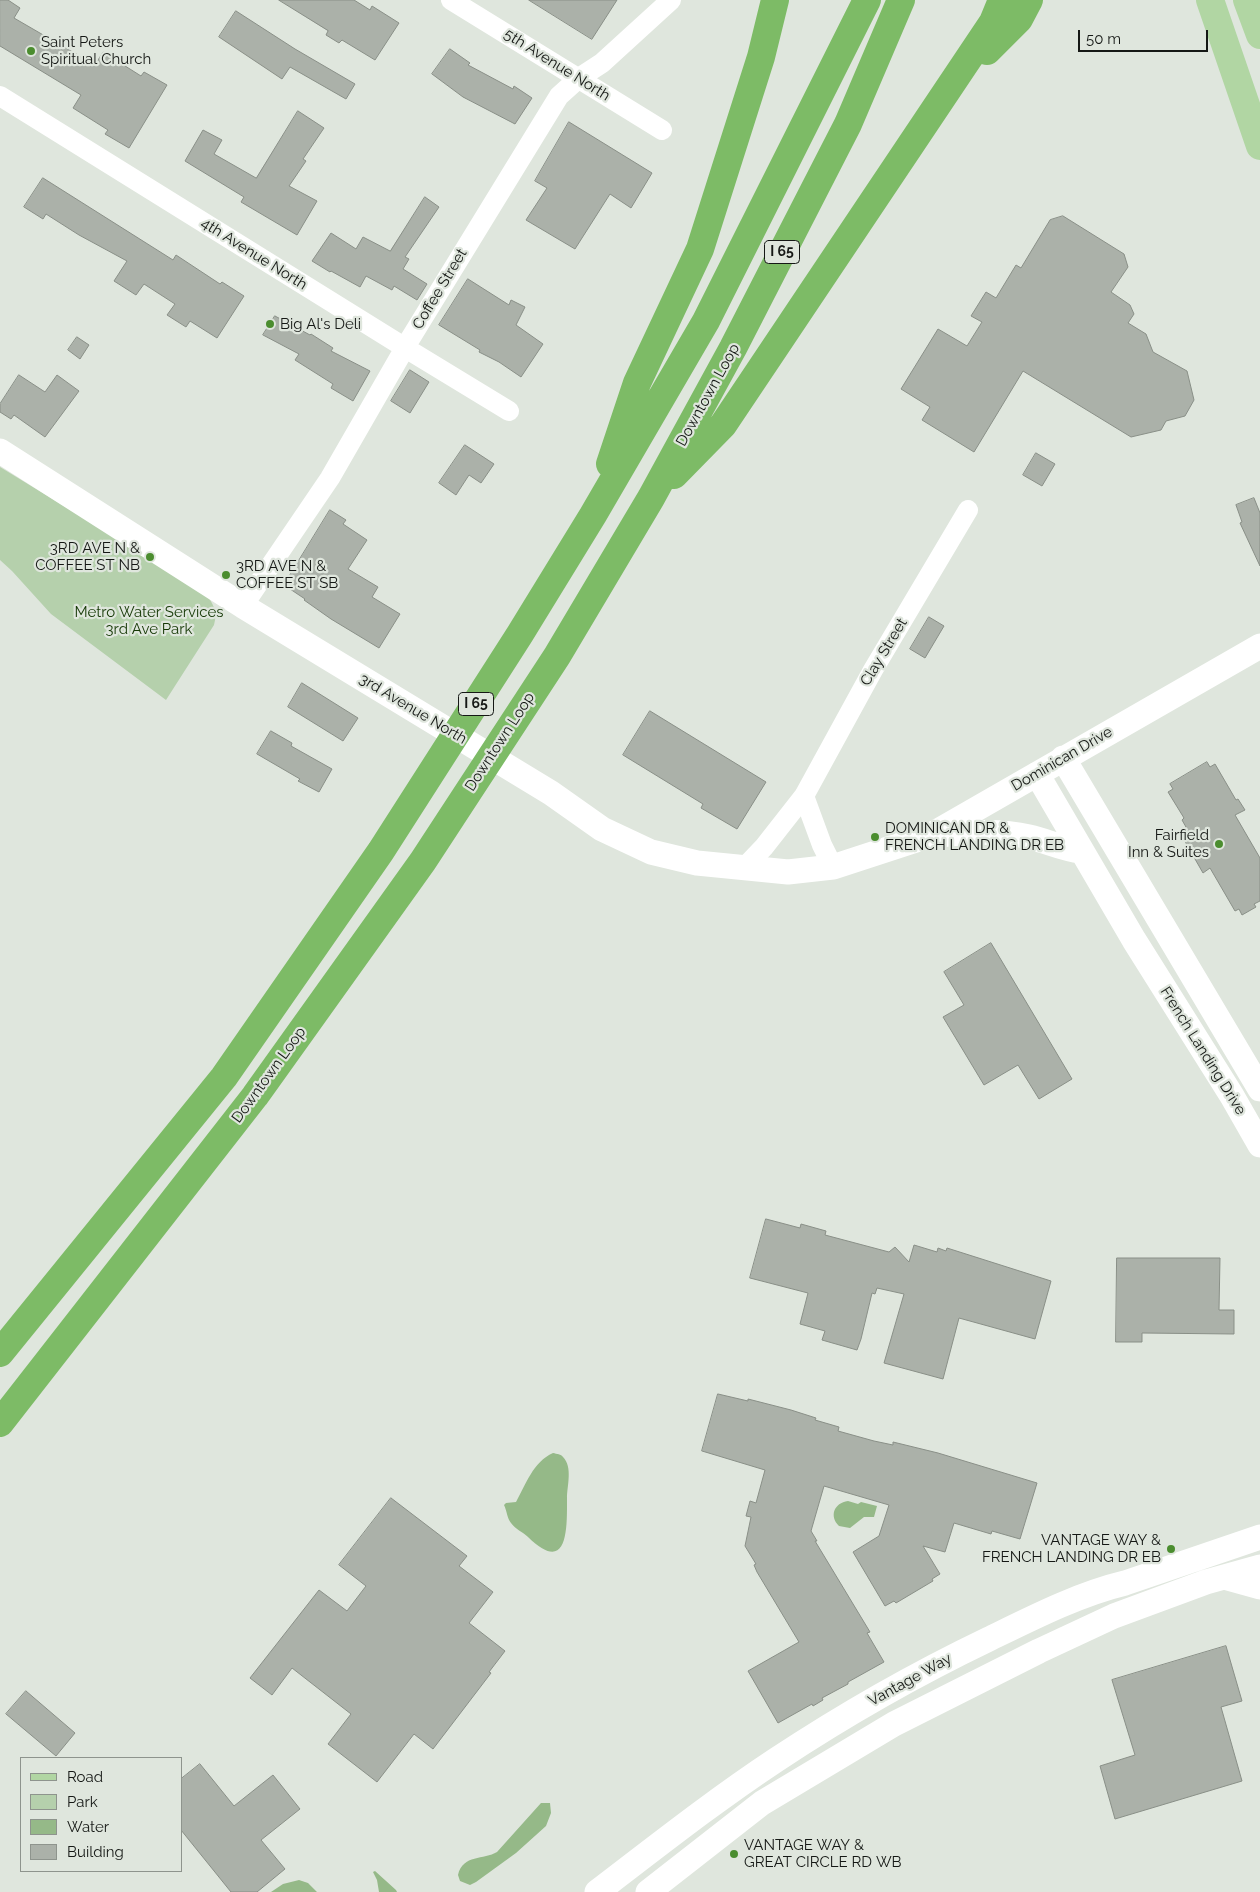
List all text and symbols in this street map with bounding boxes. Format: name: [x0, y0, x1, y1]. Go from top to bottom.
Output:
scale bar: [1080, 20, 1210, 52]
street label: 5th Avenue North: [501, 25, 613, 105]
text: 50 m: [1086, 30, 1121, 48]
place label: Saint Peters Spiritual Church: [41, 33, 151, 68]
marker: Saint Peters Spiritual Church: [25, 45, 37, 57]
street label: 4th Avenue North: [198, 214, 310, 294]
road number: I 65: [764, 240, 800, 264]
street label: Coffee Street: [409, 246, 471, 332]
place label: Big Al's Deli: [280, 315, 361, 333]
marker: Big Al's Deli: [264, 318, 276, 330]
street label: Downtown Loop: [672, 341, 744, 449]
place label: 3RD AVE N & COFFEE ST NB: [35, 539, 140, 574]
marker: 3RD AVE N & COFFEE ST NB: [144, 551, 156, 563]
place label: 3RD AVE N & COFFEE ST SB: [236, 557, 338, 592]
marker: 3RD AVE N & COFFEE ST SB: [220, 569, 232, 581]
park label: Metro Water Services 3rd Ave Park: [74, 603, 224, 638]
street label: Clay Street: [857, 615, 911, 689]
street label: 3rd Avenue North: [356, 670, 470, 748]
street label: Downtown Loop: [461, 689, 539, 795]
road number: I 65: [458, 692, 494, 716]
street label: Dominican Drive: [1008, 723, 1116, 795]
place label: DOMINICAN DR & FRENCH LANDING DR EB: [885, 819, 1064, 854]
place label: Fairfield Inn & Suites: [1128, 826, 1209, 861]
marker: DOMINICAN DR & FRENCH LANDING DR EB: [869, 831, 881, 843]
marker: Fairfield Inn & Suites: [1213, 838, 1225, 850]
street label: French Landing Drive: [1156, 984, 1250, 1118]
street label: Downtown Loop: [228, 1024, 310, 1126]
place label: VANTAGE WAY & FRENCH LANDING DR EB: [982, 1531, 1161, 1566]
marker: VANTAGE WAY & FRENCH LANDING DR EB: [1165, 1543, 1177, 1555]
street label: Vantage Way: [865, 1650, 955, 1710]
legend: [20, 1757, 182, 1872]
text: Road: [67, 1768, 103, 1786]
text: Park: [67, 1793, 98, 1811]
text: Water: [67, 1818, 109, 1836]
place label: VANTAGE WAY & GREAT CIRCLE RD WB: [744, 1836, 902, 1871]
text: Building: [67, 1843, 124, 1861]
marker: VANTAGE WAY & GREAT CIRCLE RD WB: [728, 1848, 740, 1860]

